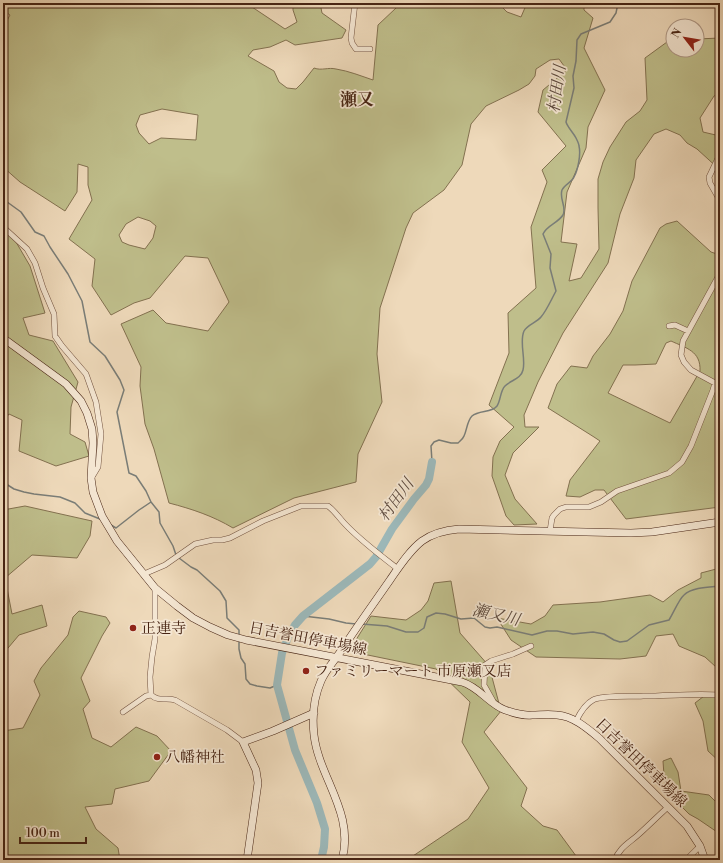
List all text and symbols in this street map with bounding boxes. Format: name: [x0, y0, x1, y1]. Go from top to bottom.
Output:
north arrow: [665, 18, 705, 58]
text: N: [669, 26, 686, 41]
water label: 村田川: [544, 62, 571, 114]
district label: 瀬又: [340, 89, 374, 111]
water label: 村田川: [374, 473, 419, 525]
water label: 瀬又川: [470, 600, 524, 631]
street label: 日吉誉田停車場線: [247, 618, 369, 660]
place label: 正連寺: [141, 619, 186, 638]
marker: 正連寺: [128, 623, 138, 633]
place label: ファミリーマート 市原瀬又店: [314, 662, 512, 681]
marker: ファミリーマート 市原瀬又店: [301, 666, 311, 676]
street label: 日吉誉田停車場線: [591, 714, 691, 812]
place label: 八幡神社: [165, 748, 225, 767]
marker: 八幡神社: [152, 752, 162, 762]
scale bar: [20, 819, 86, 845]
text: 100 m: [26, 826, 60, 841]

